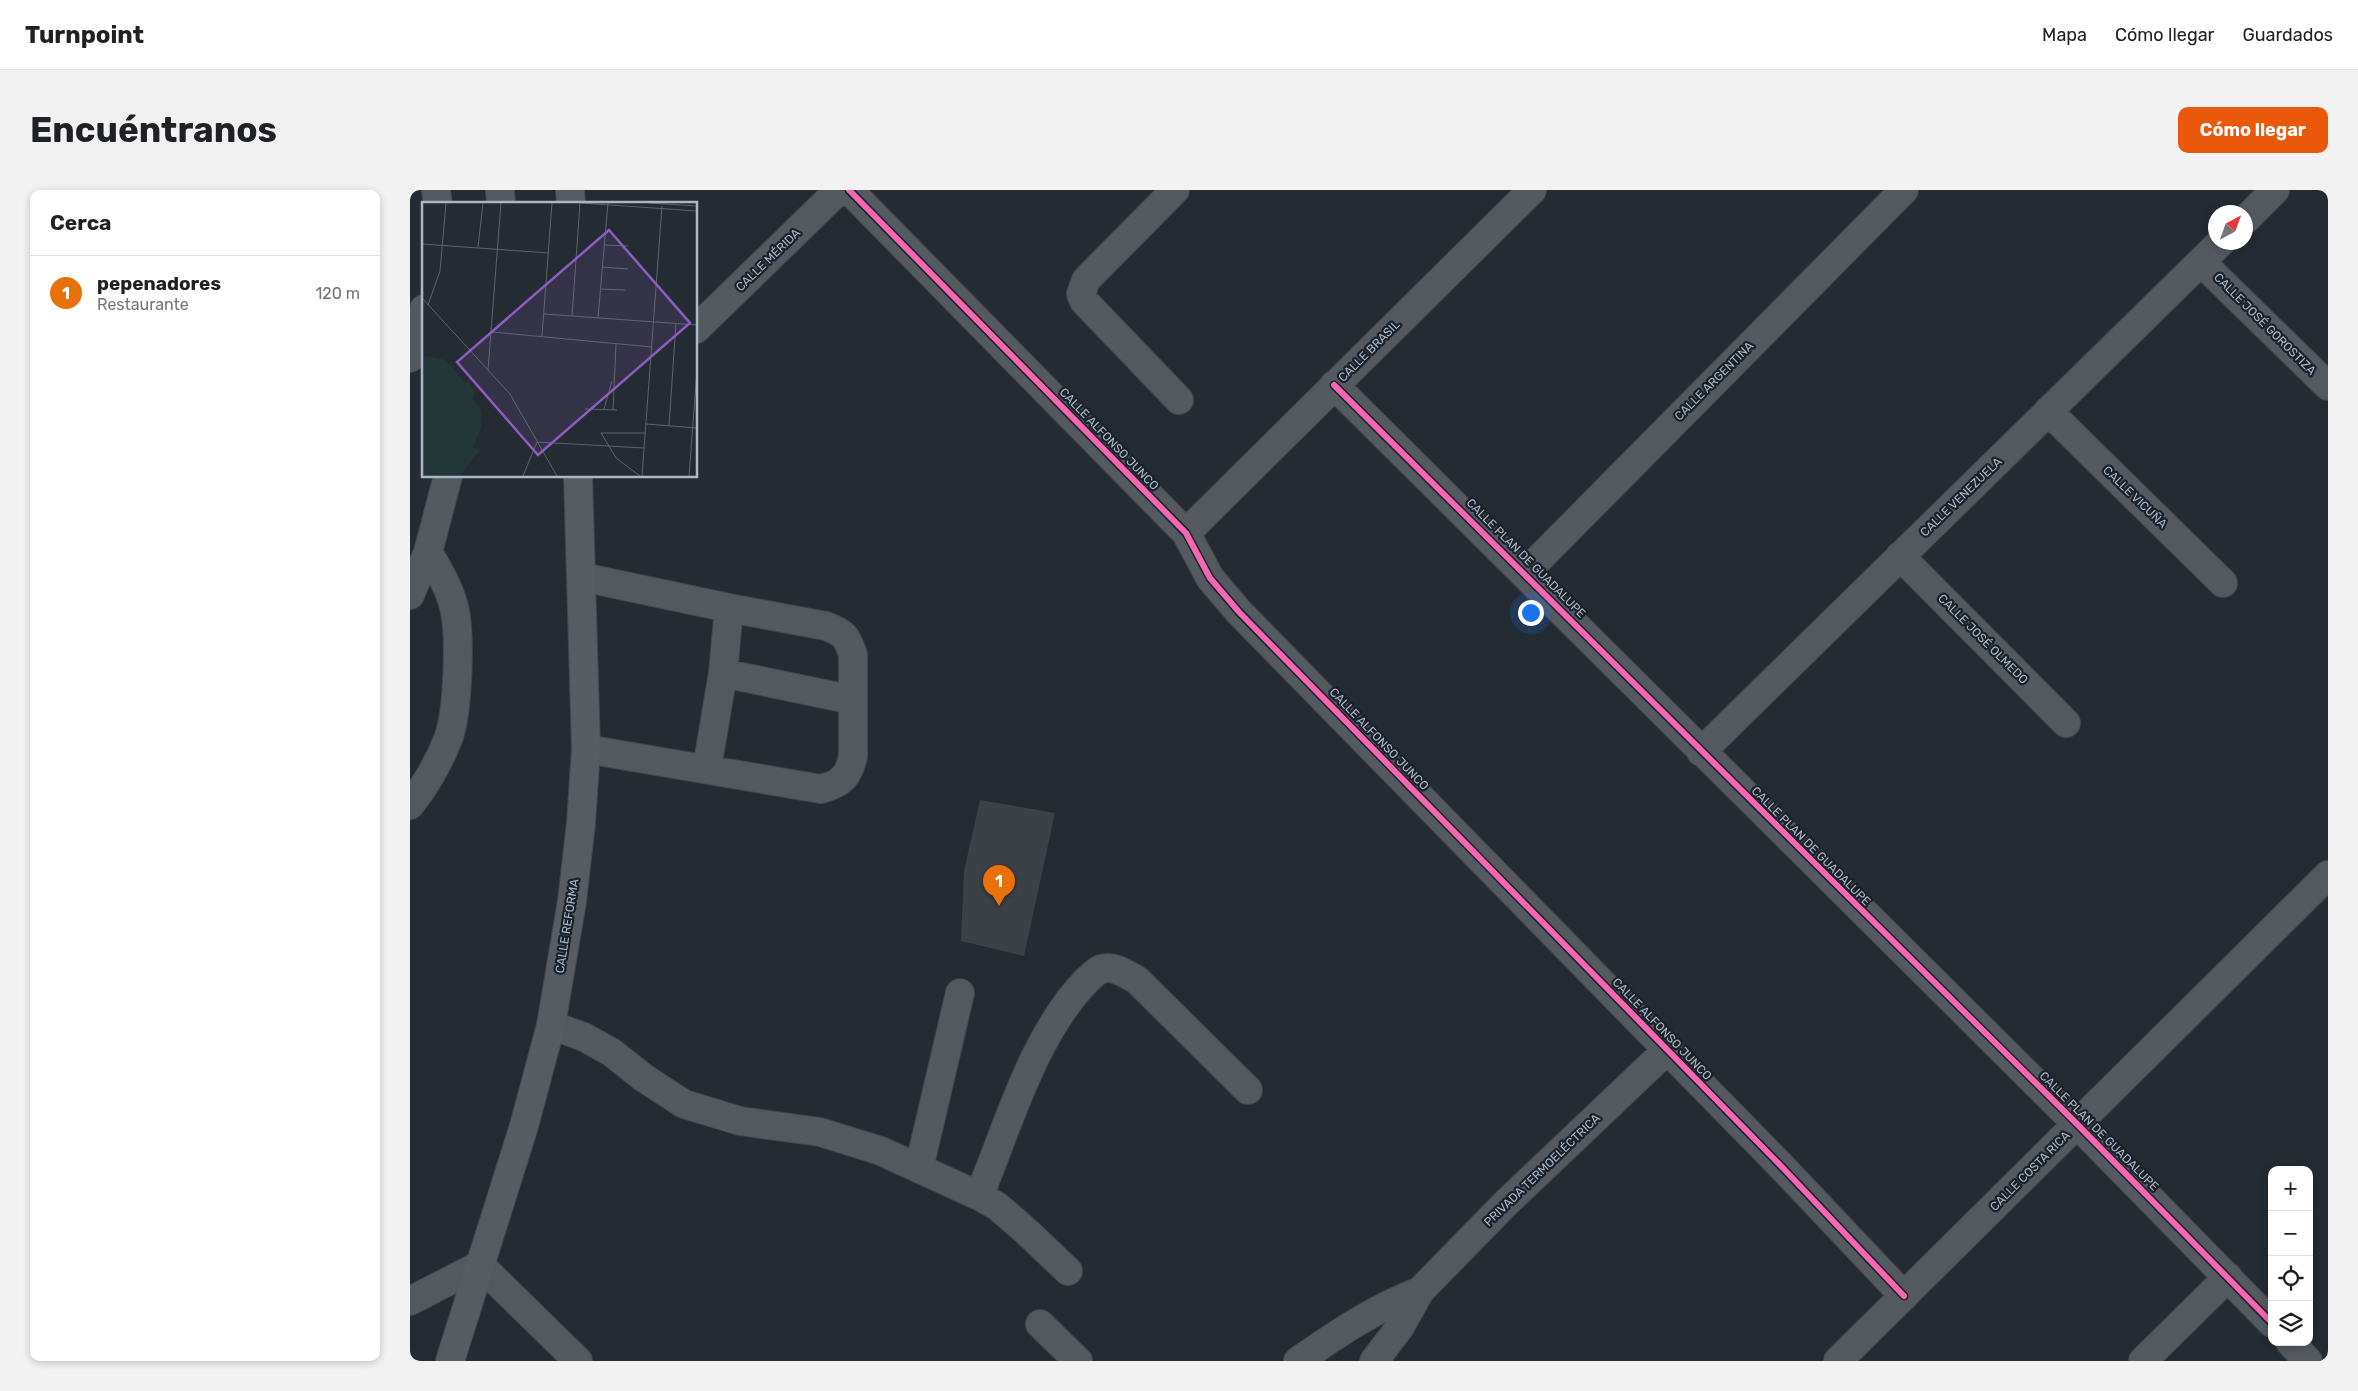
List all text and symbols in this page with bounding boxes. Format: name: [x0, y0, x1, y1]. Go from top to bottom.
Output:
text: Turnpoint: [25, 21, 144, 49]
text: Mapa: [2042, 24, 2087, 46]
text: Cómo llegar: [2115, 24, 2214, 46]
text: Guardados: [2242, 24, 2333, 46]
button: Cómo llegar: [2178, 107, 2328, 153]
text: Encuéntranos: [30, 109, 277, 151]
inset map: [422, 202, 698, 478]
north arrow: [2208, 205, 2253, 250]
text: Cerca: [50, 210, 111, 235]
street label: CALLE MÉRIDA: [733, 226, 803, 294]
street label: CALLE JOSÉ GOROSTIZA: [2211, 270, 2319, 378]
text: pepenadores: [97, 272, 221, 295]
text: 1: [62, 284, 70, 303]
text: 120 m: [315, 284, 360, 303]
text: Restaurante: [97, 295, 189, 314]
street label: CALLE BRASIL: [1335, 317, 1403, 385]
street label: CALLE ARGENTINA: [1672, 339, 1756, 423]
street label: CALLE ALFONSO JUNCO: [1057, 385, 1161, 493]
street label: CALLE VENEZUELA: [1917, 455, 2005, 539]
street label: CALLE VICUÑA: [2100, 463, 2170, 531]
street label: CALLE PLAN DE GUADALUPE: [1464, 496, 1588, 620]
street label: CALLE JOSÉ OLMEDO: [1935, 591, 2031, 687]
your location: [1518, 600, 1544, 626]
street label: CALLE ALFONSO JUNCO: [1327, 685, 1431, 793]
street label: CALLE PLAN DE GUADALUPE: [1749, 784, 1873, 908]
pin: 1: [983, 865, 1015, 906]
street label: CALLE REFORMA: [553, 878, 581, 974]
street label: CALLE ALFONSO JUNCO: [1610, 975, 1714, 1083]
street label: CALLE PLAN DE GUADALUPE: [2037, 1069, 2161, 1193]
street label: PRIVADA TERMOELÉCTRICA: [1481, 1111, 1603, 1229]
street label: CALLE COSTA RICA: [1987, 1128, 2073, 1214]
map controls: [2268, 1166, 2313, 1346]
button: +: [2268, 1166, 2313, 1211]
button: −: [2268, 1211, 2313, 1256]
button: locate: [2268, 1256, 2313, 1301]
button: layers: [2268, 1301, 2313, 1346]

